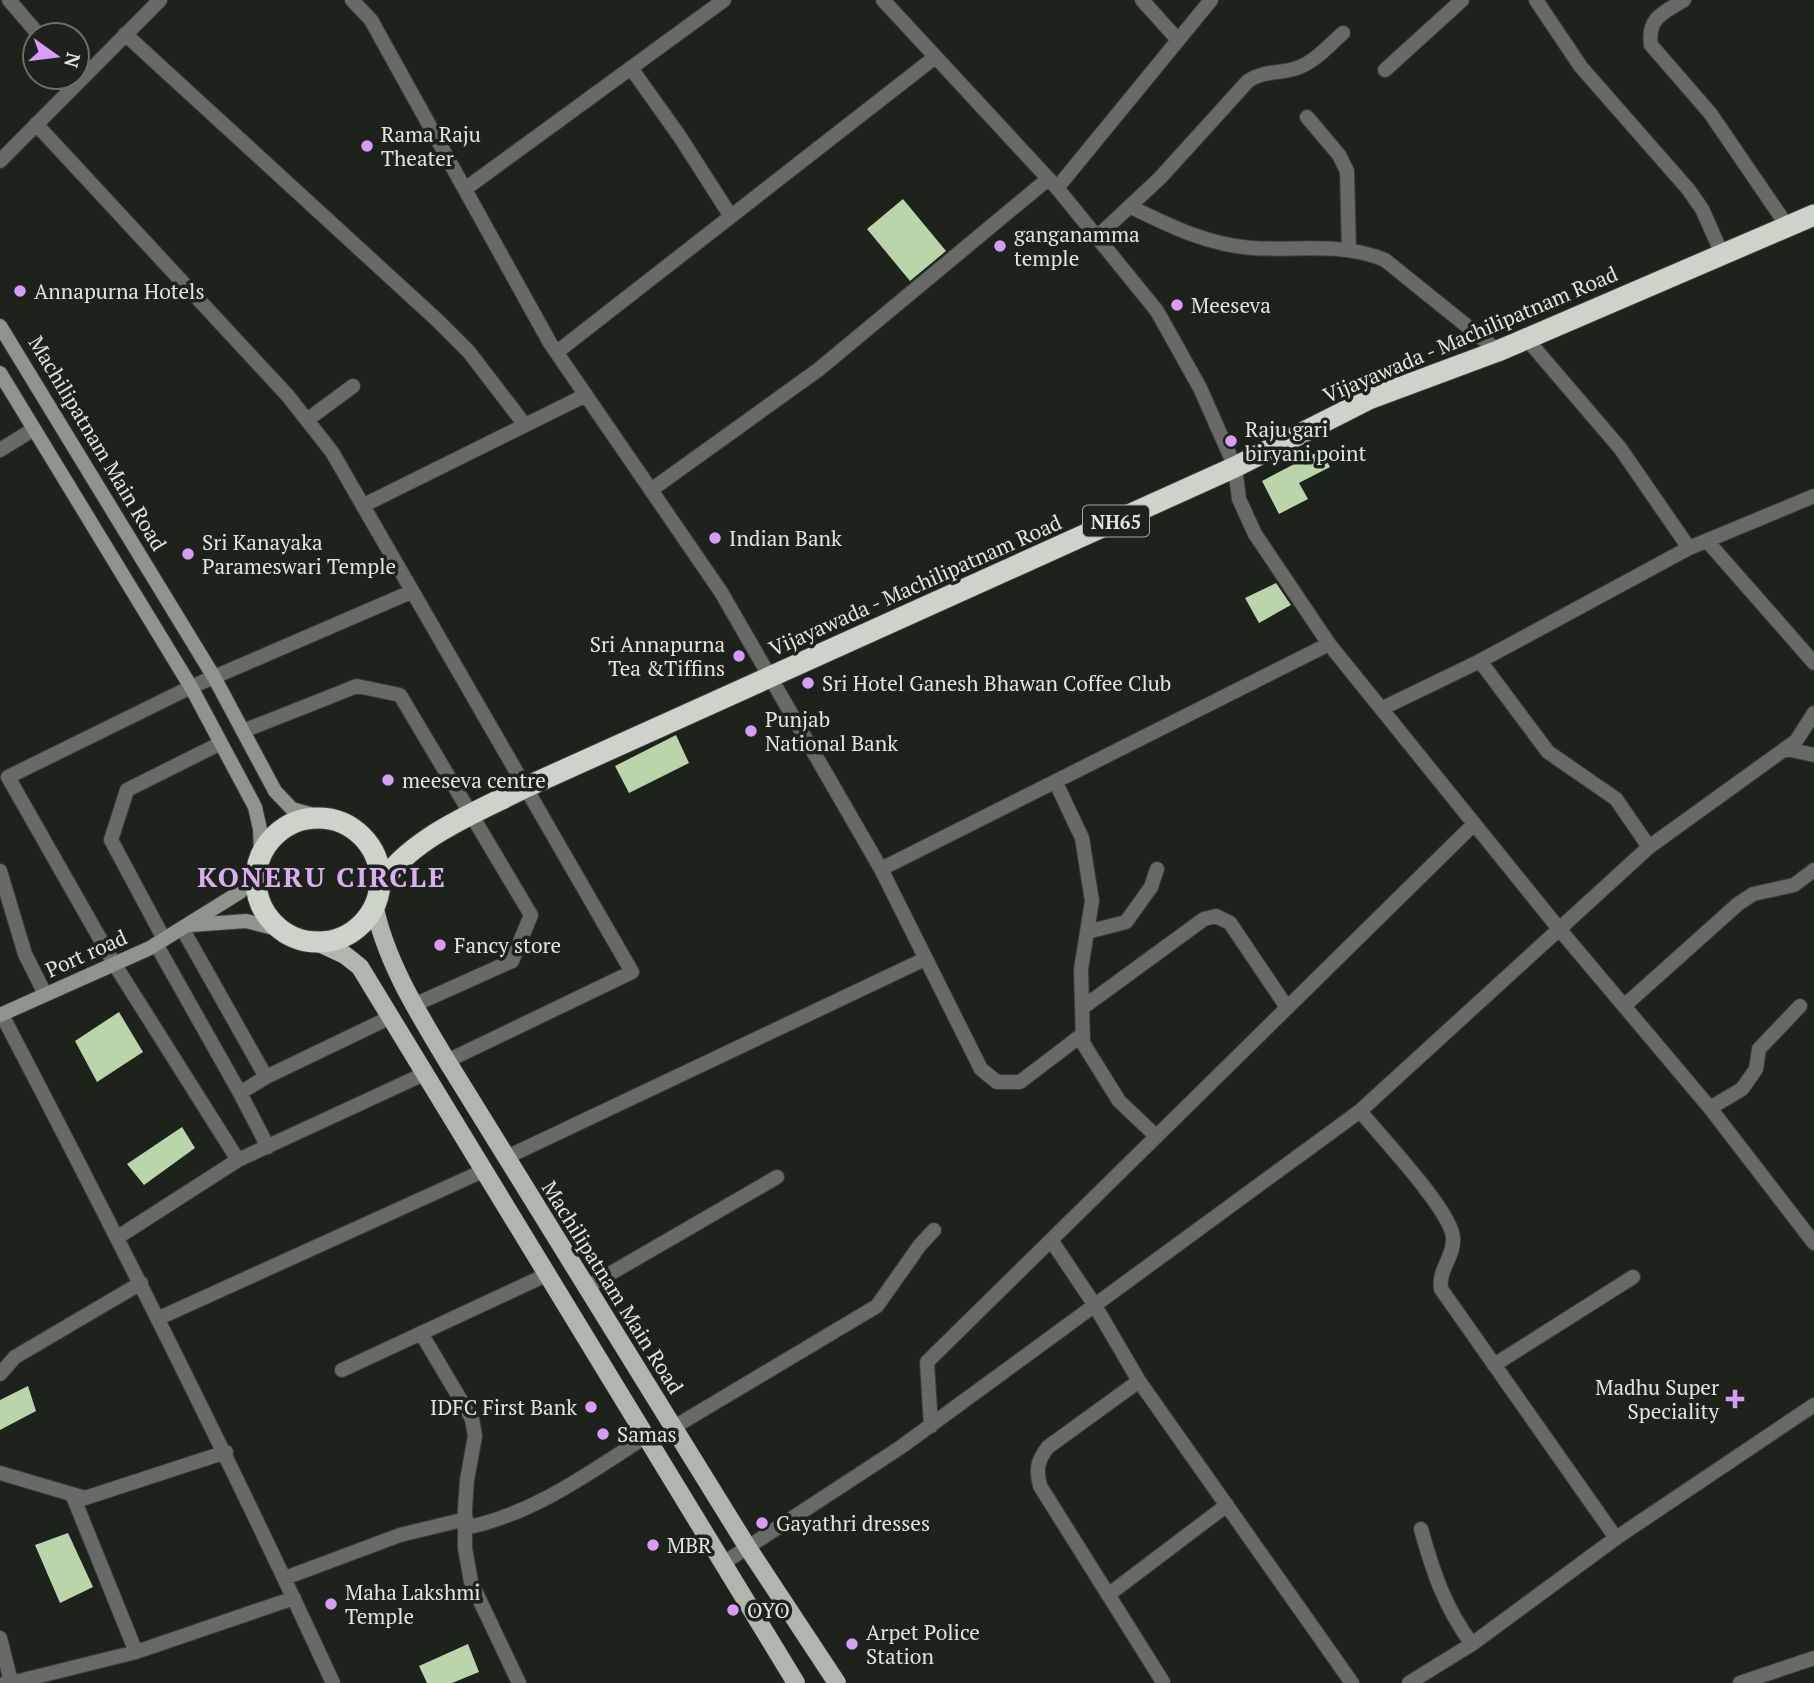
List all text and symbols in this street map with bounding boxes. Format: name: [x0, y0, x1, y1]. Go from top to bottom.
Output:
north arrow: [21, 21, 91, 91]
text: N: [59, 50, 87, 71]
place label: Rama Raju Theater: [381, 120, 481, 172]
marker: Rama Raju Theater: [359, 138, 375, 154]
place label: ganganamma temple: [1014, 220, 1140, 272]
marker: ganganamma temple: [992, 238, 1008, 254]
street label: Vijayawada - Machilipatnam Road: [1318, 259, 1622, 409]
place label: Annapurna Hotels: [34, 277, 205, 305]
marker: Annapurna Hotels: [12, 283, 28, 299]
place label: Meeseva: [1191, 291, 1271, 319]
marker: Meeseva: [1169, 297, 1185, 313]
street label: Machilipatnam Main Road: [23, 330, 174, 556]
place label: Raju gari biryani point: [1245, 415, 1367, 467]
marker: Raju gari biryani point: [1223, 433, 1239, 449]
road number: NH65: [1083, 506, 1149, 536]
street label: Vijayawada - Machilipatnam Road: [764, 508, 1066, 662]
place label: Indian Bank: [729, 524, 842, 552]
place label: Sri Kanayaka Parameswari Temple: [202, 528, 396, 580]
marker: Indian Bank: [707, 530, 723, 546]
marker: Sri Kanayaka Parameswari Temple: [180, 546, 196, 562]
place label: Sri Annapurna Tea &Tiffins: [590, 630, 725, 682]
marker: Sri Annapurna Tea &Tiffins: [731, 648, 747, 664]
place label: Sri Hotel Ganesh Bhawan Coffee Club: [822, 669, 1171, 697]
marker: Sri Hotel Ganesh Bhawan Coffee Club: [800, 675, 816, 691]
place label: Punjab National Bank: [765, 705, 898, 757]
marker: Punjab National Bank: [743, 723, 759, 739]
place label: meeseva centre: [402, 766, 546, 794]
marker: meeseva centre: [380, 772, 396, 788]
district label: KONERU CIRCLE: [197, 858, 447, 895]
street label: Port road: [41, 923, 131, 983]
place label: Fancy store: [454, 931, 561, 959]
marker: Fancy store: [432, 937, 448, 953]
street label: Machilipatnam Main Road: [536, 1175, 690, 1399]
place label: Madhu Super Speciality: [1595, 1373, 1719, 1425]
marker: Madhu Super Speciality: [1725, 1389, 1745, 1409]
place label: IDFC First Bank: [430, 1393, 577, 1421]
marker: IDFC First Bank: [583, 1399, 599, 1415]
place label: Samas: [617, 1420, 677, 1448]
marker: Samas: [595, 1426, 611, 1442]
place label: Gayathri dresses: [776, 1509, 930, 1537]
marker: Gayathri dresses: [754, 1515, 770, 1531]
place label: MBR: [667, 1531, 712, 1559]
marker: MBR: [645, 1537, 661, 1553]
place label: Maha Lakshmi Temple: [345, 1578, 481, 1630]
marker: Maha Lakshmi Temple: [323, 1596, 339, 1612]
place label: OYO: [747, 1596, 790, 1624]
marker: OYO: [725, 1602, 741, 1618]
place label: Arpet Police Station: [866, 1618, 980, 1670]
marker: Arpet Police Station: [844, 1636, 860, 1652]

